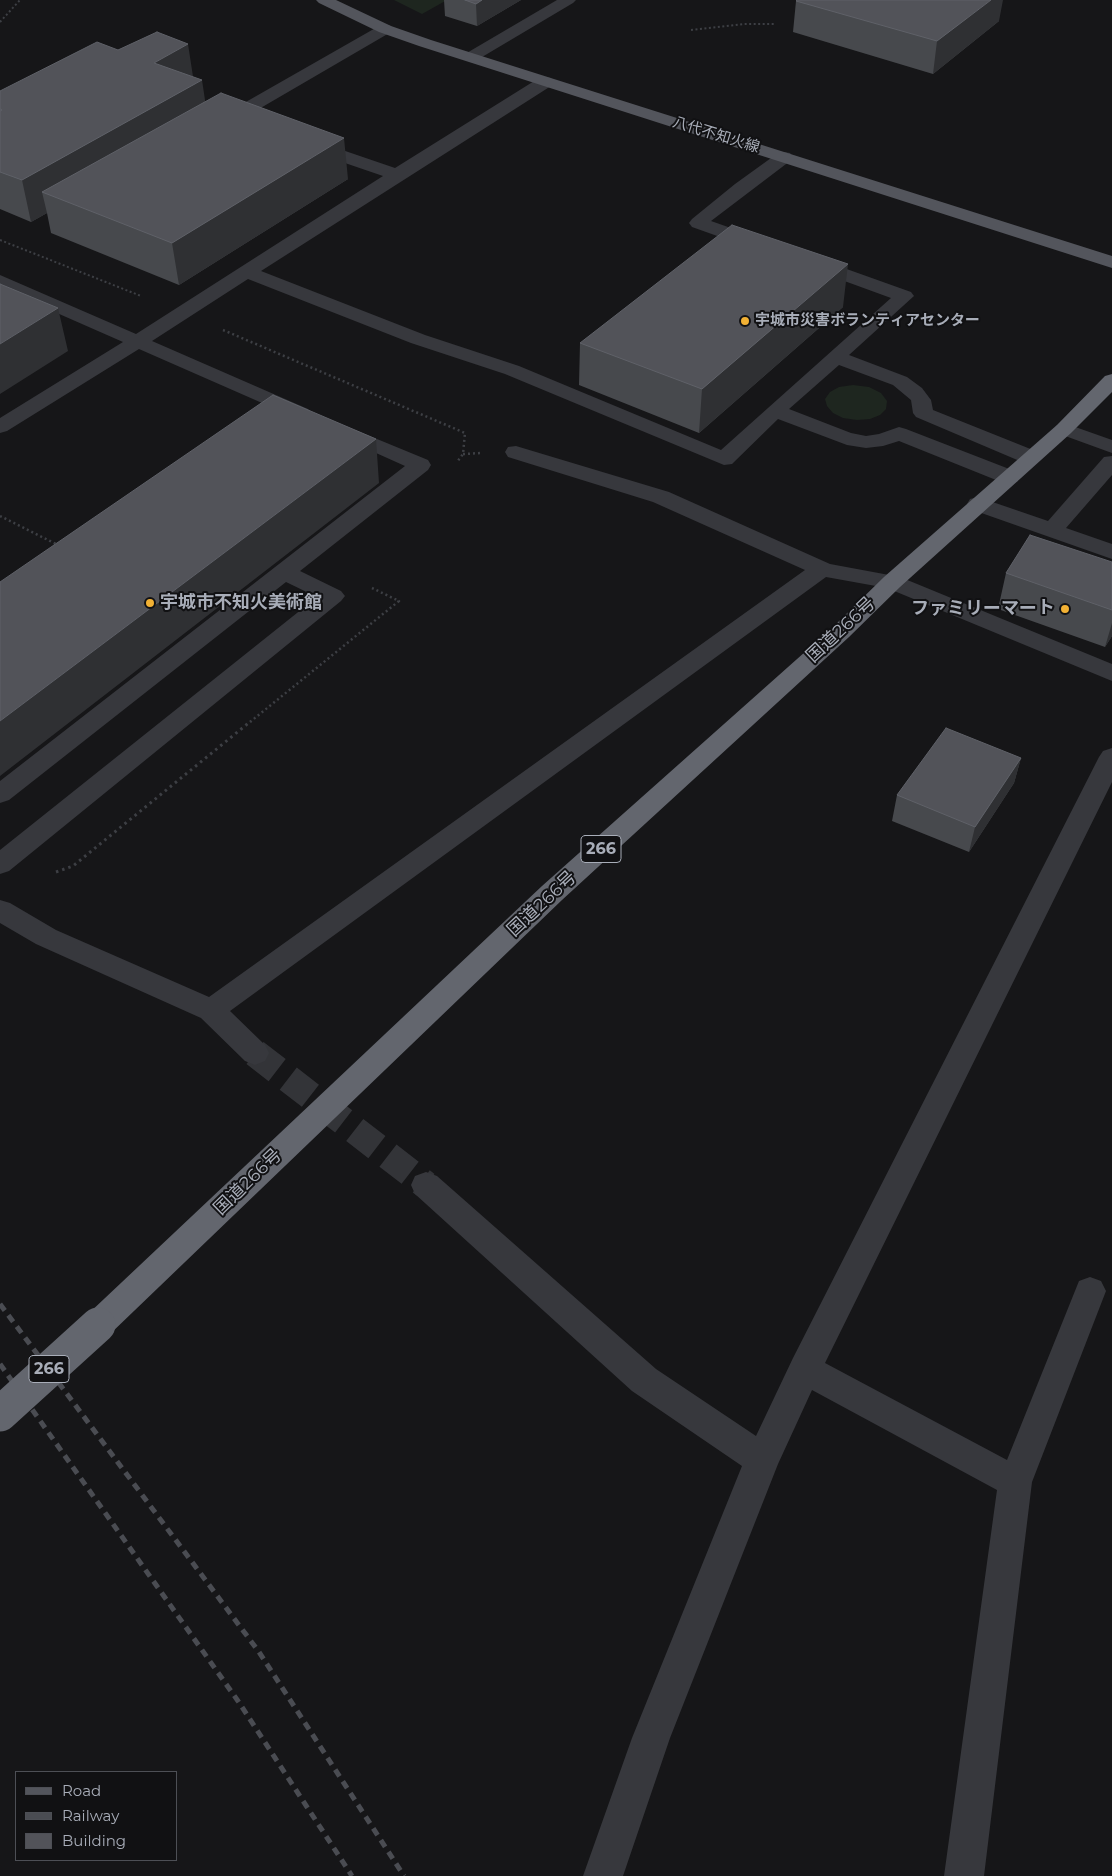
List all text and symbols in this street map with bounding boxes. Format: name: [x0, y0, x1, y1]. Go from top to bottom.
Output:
street label: 八代不知火線: [670, 113, 762, 157]
place label: 宇城市災害ボランティアセンター: [755, 312, 980, 330]
marker: 宇城市災害ボランティアセンター: [739, 315, 751, 327]
place label: 宇城市不知火美術館: [160, 592, 322, 614]
street label: 国道266号: [802, 593, 880, 667]
marker: 宇城市不知火美術館: [144, 597, 156, 609]
place label: ファミリーマート: [911, 598, 1055, 620]
marker: ファミリーマート: [1059, 603, 1071, 615]
road number: 266: [581, 836, 621, 862]
street label: 国道266号: [503, 867, 581, 941]
street label: 国道266号: [210, 1144, 286, 1220]
road number: 266: [29, 1356, 69, 1382]
legend: [15, 1771, 178, 1861]
text: Road: [62, 1781, 101, 1800]
text: Railway: [62, 1806, 119, 1825]
text: Building: [62, 1831, 126, 1850]

